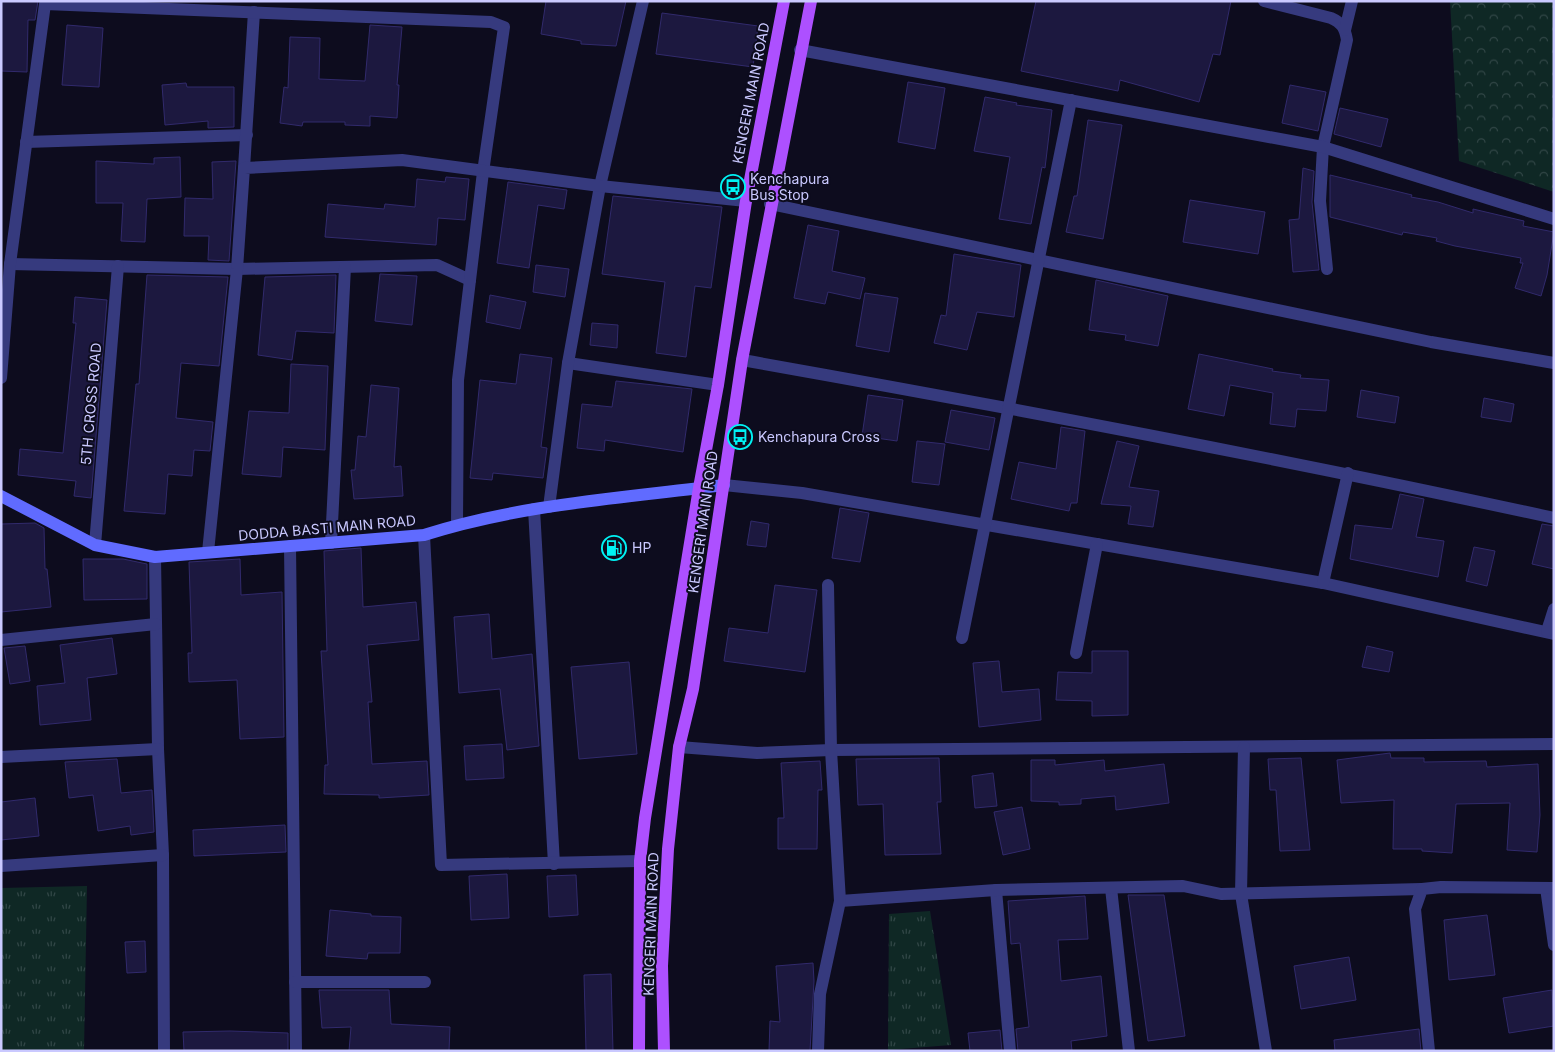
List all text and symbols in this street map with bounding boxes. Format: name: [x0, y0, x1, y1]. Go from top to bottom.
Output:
street label: KENGERI MAIN ROAD: [728, 21, 773, 165]
place label: Kenchapura Bus Stop: [750, 170, 829, 203]
bus stop icon: Kenchapura Bus Stop: [720, 174, 746, 200]
street label: 5TH CROSS ROAD: [77, 342, 104, 466]
bus stop icon: Kenchapura Cross: [727, 424, 753, 450]
place label: Kenchapura Cross: [758, 428, 880, 445]
street label: KENGERI MAIN ROAD: [684, 450, 721, 594]
street label: DODDA BASTI MAIN ROAD: [237, 511, 416, 544]
fuel station icon: HP: [601, 535, 627, 561]
place label: HP: [632, 539, 651, 556]
street label: KENGERI MAIN ROAD: [640, 852, 661, 996]

